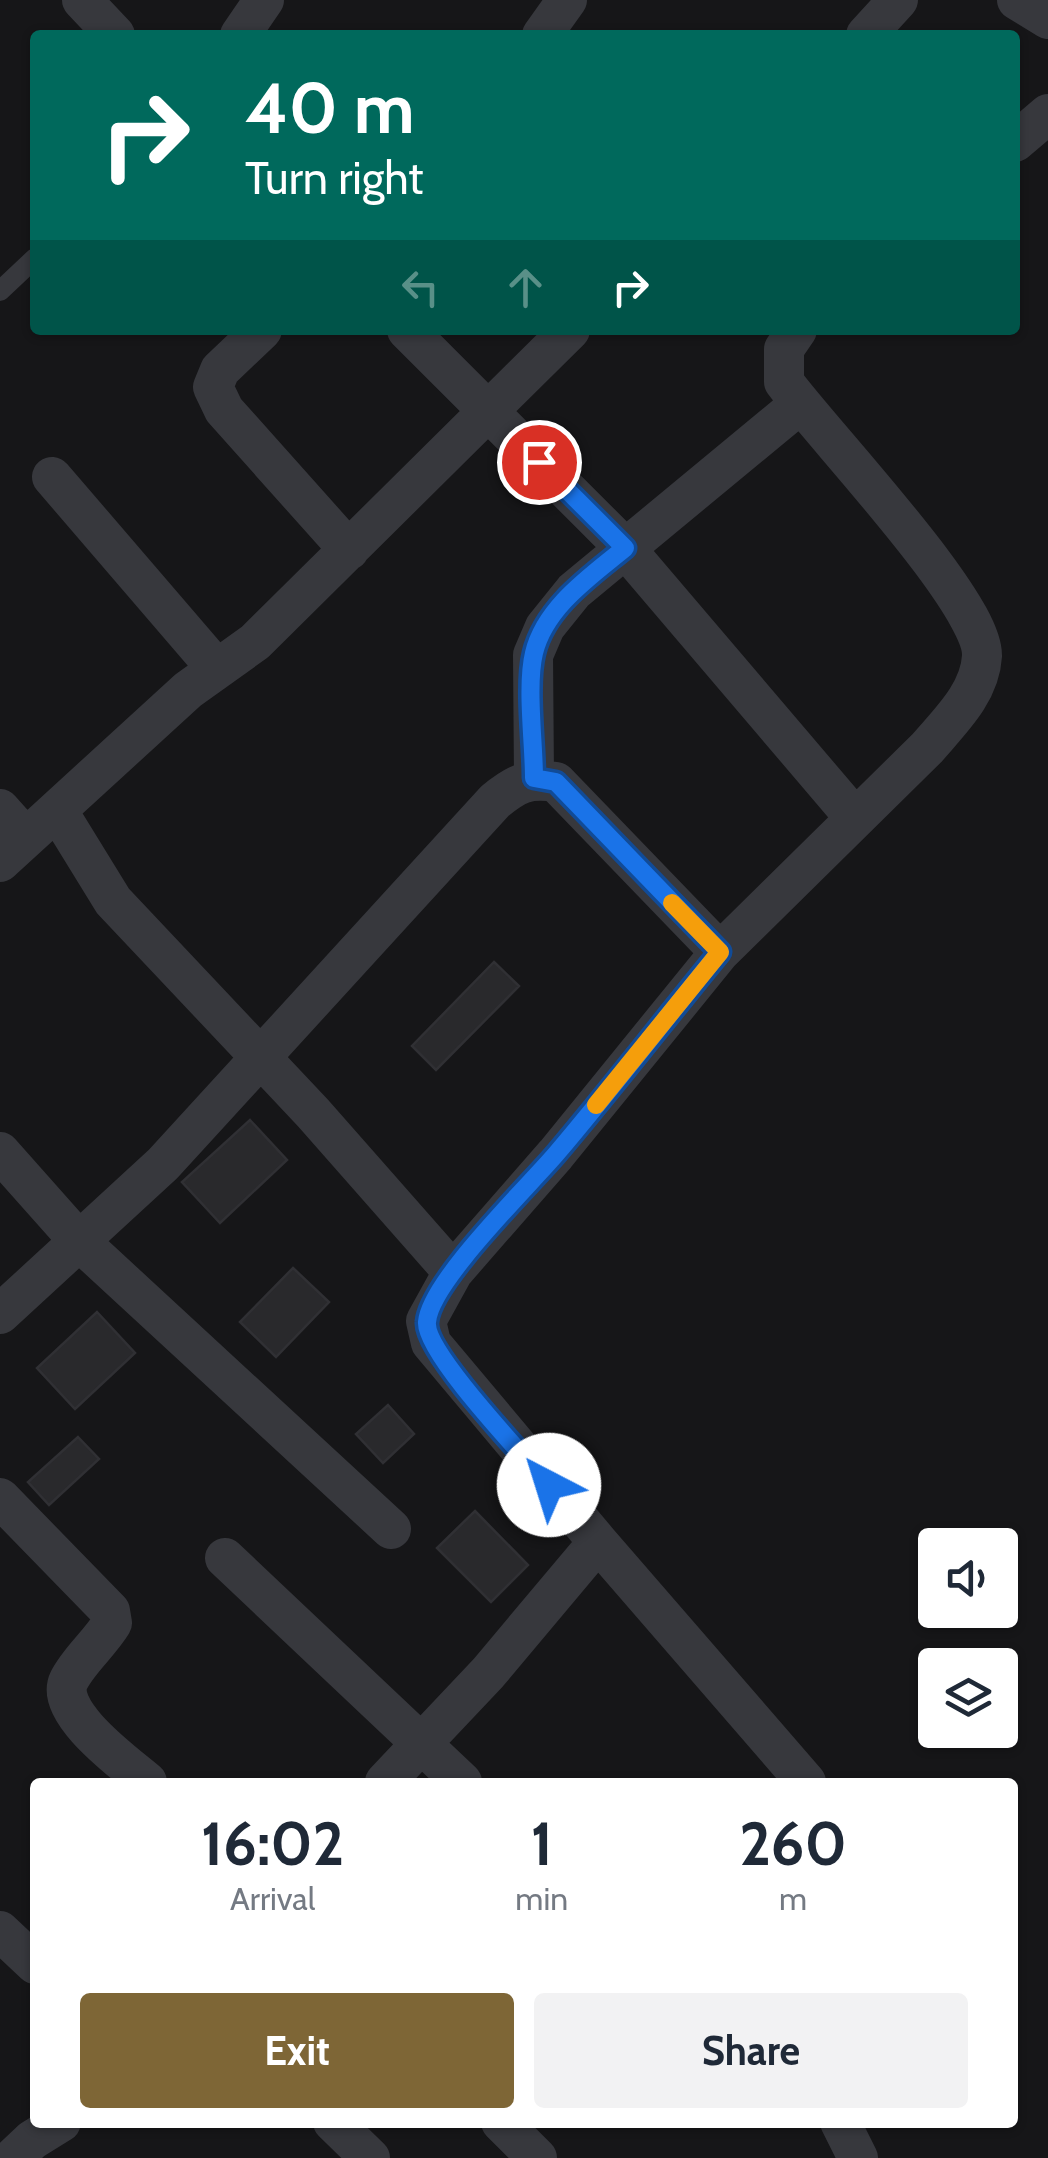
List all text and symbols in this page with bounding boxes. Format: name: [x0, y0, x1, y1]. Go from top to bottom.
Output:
text: 40 m: [245, 65, 414, 151]
icon: right: [80, 70, 210, 200]
text: Turn right: [245, 151, 424, 205]
icon: left: [393, 260, 448, 315]
icon: ahead: [498, 260, 553, 315]
icon: right: [603, 260, 658, 315]
pin: [497, 420, 582, 505]
icon: arrive: [512, 435, 567, 490]
position arrow: [497, 1433, 601, 1537]
map controls: [918, 1528, 1018, 1748]
button: sound: [918, 1528, 1018, 1628]
button: layers: [918, 1648, 1018, 1748]
text: 16:02: [201, 1807, 344, 1880]
text: 1: [531, 1807, 553, 1880]
text: 260: [739, 1807, 847, 1880]
text: Arrival: [230, 1879, 315, 1918]
text: min: [515, 1879, 568, 1918]
text: m: [779, 1879, 807, 1918]
button: Exit: [80, 1993, 514, 2108]
button: Share: [534, 1993, 968, 2108]

